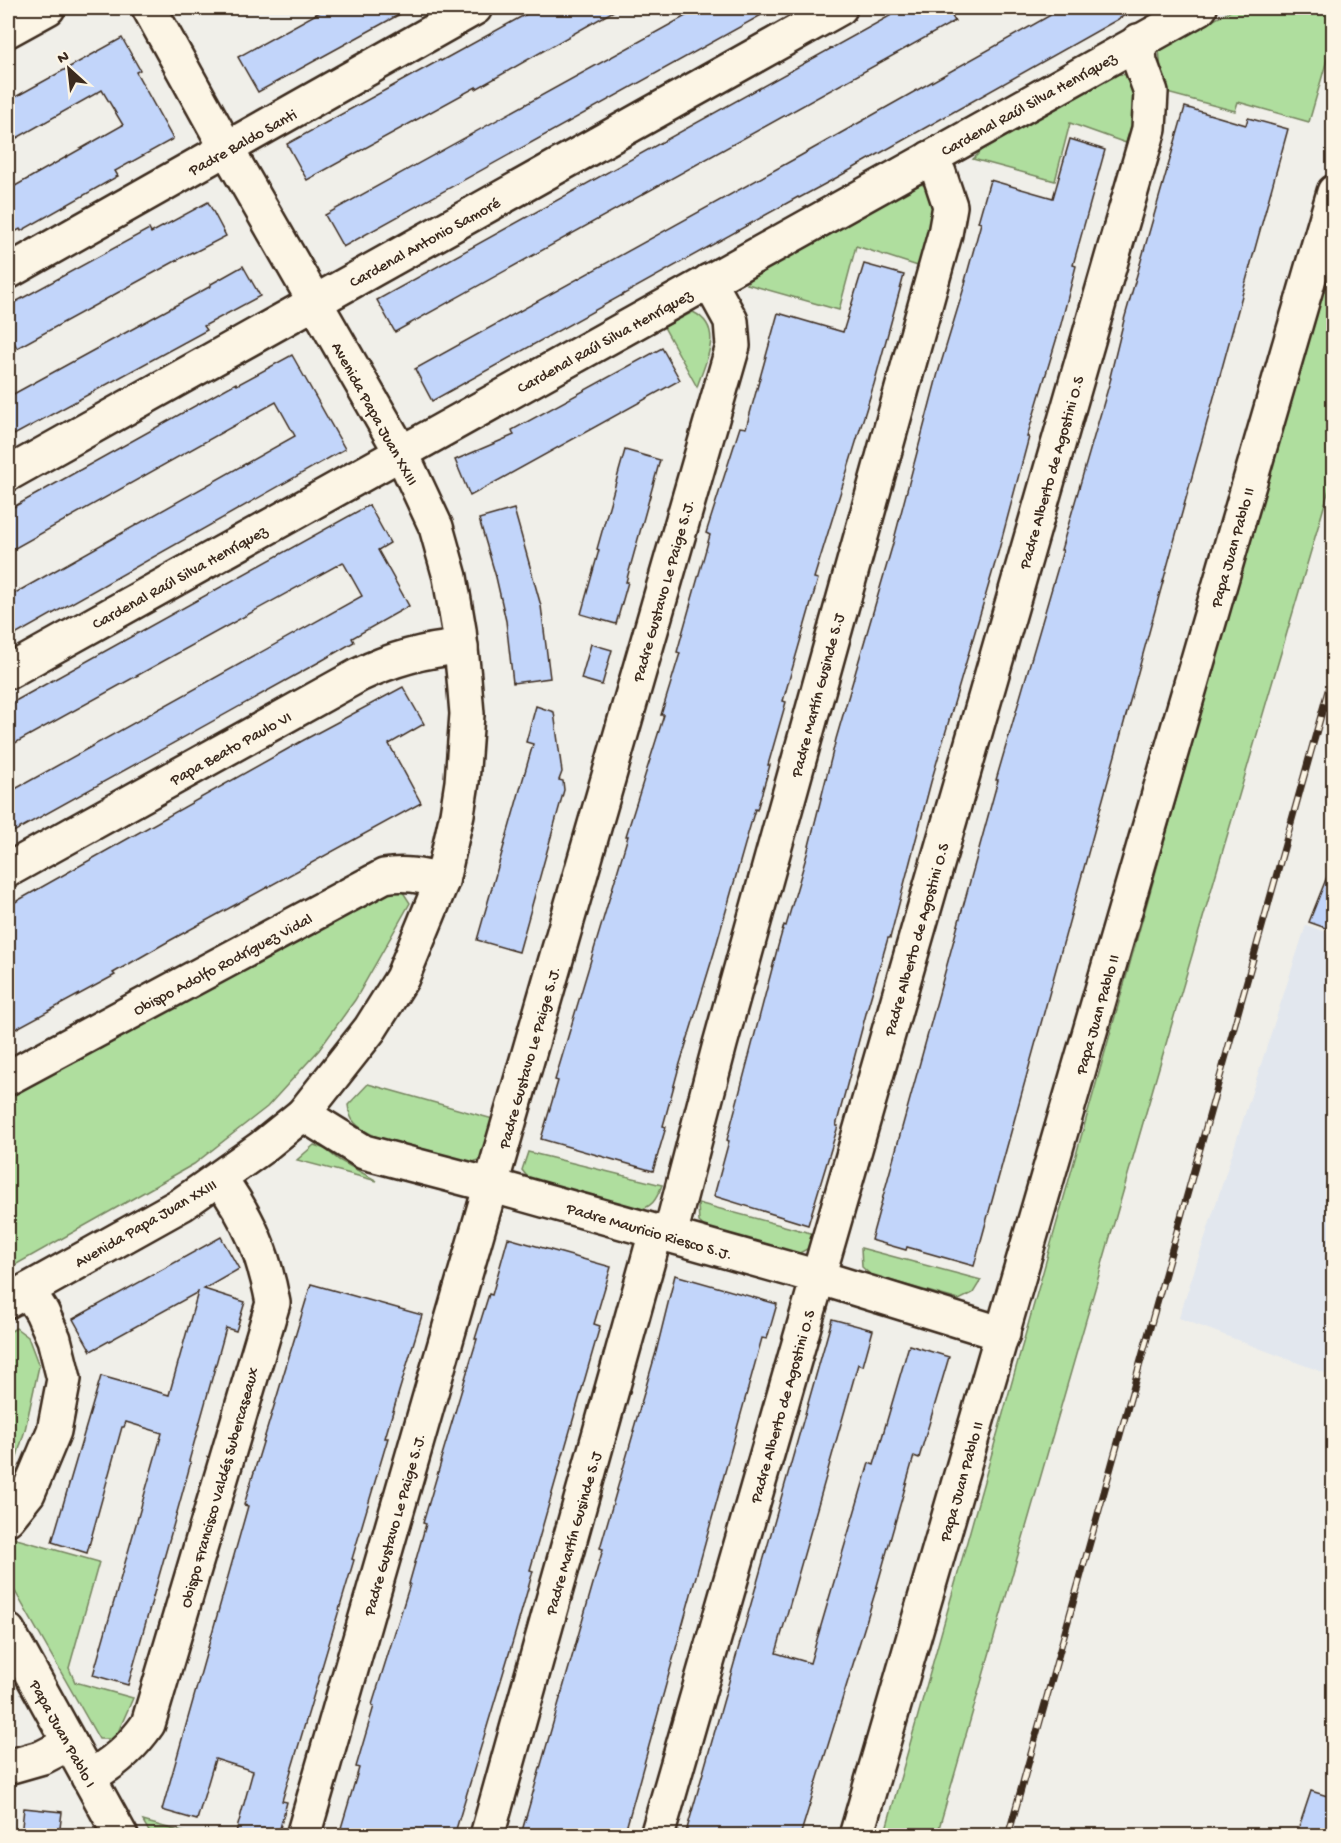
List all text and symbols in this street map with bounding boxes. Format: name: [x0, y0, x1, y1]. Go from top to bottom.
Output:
north arrow: [39, 39, 99, 99]
text: N: [55, 48, 73, 70]
street label: Cardenal Raúl Silva Henríquez: [939, 49, 1121, 162]
street label: Padre Baldo Santi: [185, 106, 301, 182]
street label: Cardenal Antonio Samoré: [347, 194, 505, 293]
street label: Cardenal Raúl Silva Henríquez: [515, 286, 697, 399]
street label: Avenida Papa Juan XXIII: [326, 340, 420, 490]
street label: Padre Alberto de Agostini O.S: [1016, 374, 1090, 573]
street label: Papa Juan Pablo II: [1208, 486, 1261, 611]
street label: Padre Gustavo Le Paige S.J.: [630, 497, 701, 685]
street label: Cardenal Raúl Silva Henríquez: [90, 522, 272, 635]
street label: Padre Martín Gusinde S.J: [788, 610, 851, 781]
street label: Papa Beato Paulo VI: [167, 709, 296, 792]
street label: Padre Alberto de Agostini O.S: [881, 841, 955, 1040]
street label: Obispo Adolfo Rodríguez Vidal: [131, 911, 316, 1021]
street label: Papa Juan Pablo II: [1073, 953, 1126, 1078]
street label: Padre Gustavo Le Paige S.J.: [496, 964, 567, 1152]
street label: Avenida Papa Juan XXIII: [72, 1177, 221, 1273]
street label: Padre Mauricio Riesco S.J.: [563, 1200, 734, 1266]
street label: Padre Alberto de Agostini O.S: [747, 1308, 821, 1507]
street label: Obispo Francisco Valdés Subercaseaux: [178, 1365, 265, 1610]
street label: Papa Juan Pablo II: [937, 1420, 990, 1545]
street label: Padre Gustavo Le Paige S.J.: [361, 1431, 432, 1619]
street label: Padre Martín Gusinde S.J: [543, 1449, 608, 1619]
street label: Papa Juan Pablo I: [23, 1677, 98, 1792]

